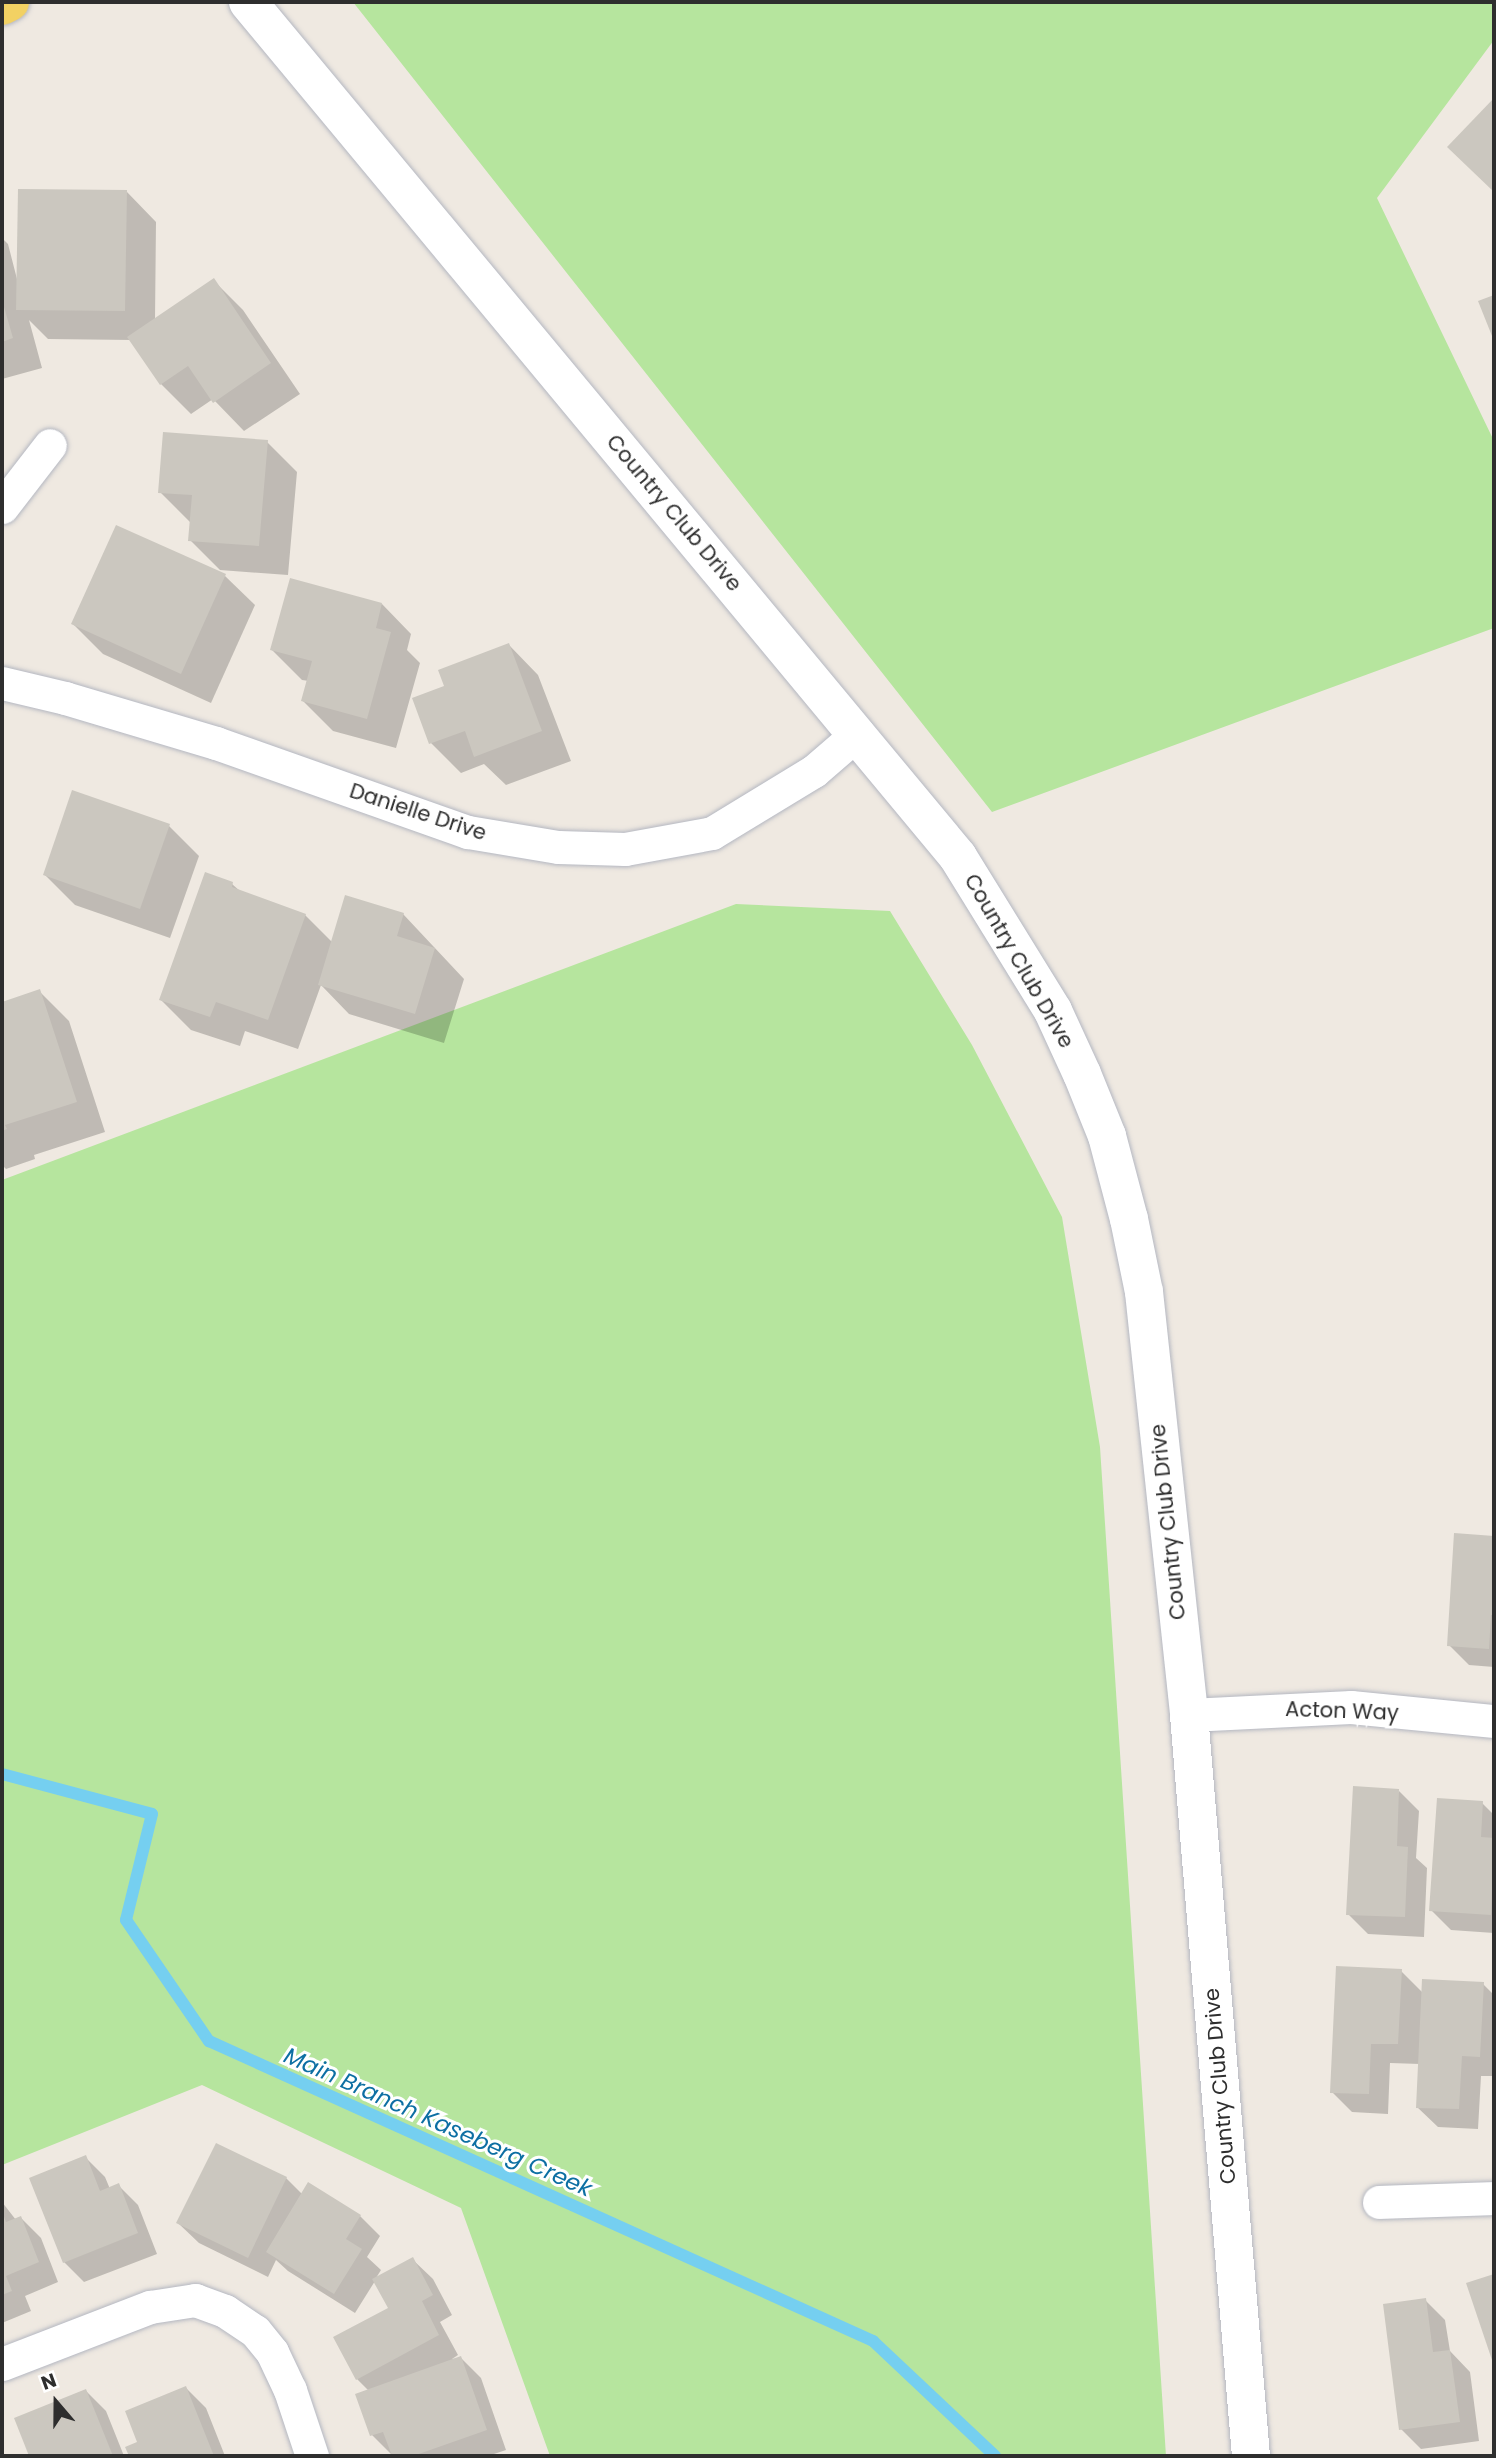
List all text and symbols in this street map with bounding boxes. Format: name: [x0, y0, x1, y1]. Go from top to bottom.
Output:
street label: Country Club Drive: [601, 430, 747, 596]
street label: Danielle Drive: [346, 778, 490, 846]
street label: Country Club Drive: [959, 870, 1079, 1052]
street label: Country Club Drive: [1145, 1423, 1191, 1621]
street label: Acton Way: [1285, 1696, 1399, 1726]
street label: Country Club Drive: [1199, 1987, 1241, 2185]
water label: Main Branch Kaseberg Creek: [280, 2041, 596, 2203]
north arrow: [21, 2367, 91, 2437]
text: N: [37, 2367, 60, 2397]

